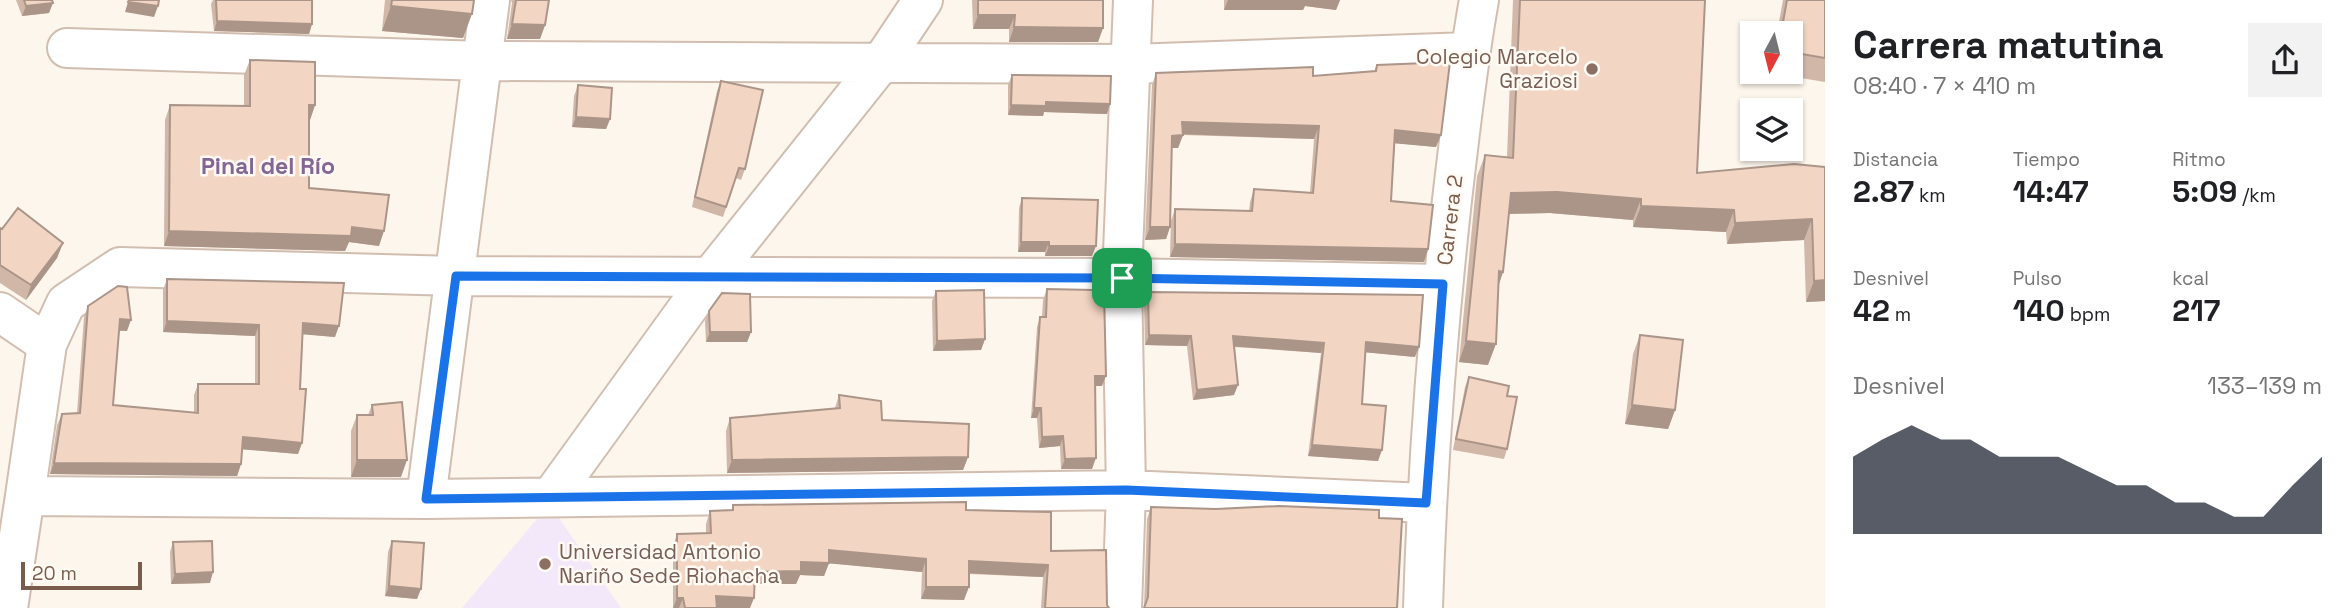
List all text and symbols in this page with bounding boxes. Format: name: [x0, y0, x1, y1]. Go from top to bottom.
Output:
north arrow: [1740, 21, 1802, 84]
map controls: [1740, 21, 1803, 161]
text: Carrera matutina: [1853, 21, 2164, 69]
button: share: [2248, 23, 2322, 97]
place label: Colegio Marcelo Graziosi: [1416, 43, 1578, 94]
marker: Colegio Marcelo Graziosi: [1584, 61, 1600, 77]
text: 08:40 · 7 × 410 m: [1853, 71, 2036, 101]
button: layers: [1740, 98, 1803, 161]
text: Distancia: [1853, 147, 1938, 172]
text: Tiempo: [2013, 147, 2080, 172]
text: Ritmo: [2172, 147, 2226, 172]
district label: Pinal del Río: [201, 151, 335, 181]
text: 2.87: [1853, 172, 1914, 211]
text: 14:47: [2013, 172, 2089, 211]
text: 5:09: [2172, 172, 2237, 211]
street label: Carrera 2: [1431, 173, 1468, 267]
text: km: [1914, 183, 1946, 208]
text: /km: [2237, 183, 2276, 208]
pin: [1092, 248, 1152, 308]
icon: arrive: [1103, 259, 1141, 297]
text: Desnivel: [1853, 266, 1929, 291]
text: Pulso: [2013, 266, 2062, 291]
text: kcal: [2172, 266, 2209, 291]
text: 42: [1853, 291, 1890, 330]
text: 140: [2013, 291, 2065, 330]
text: 217: [2172, 291, 2220, 330]
text: m: [1890, 302, 1911, 327]
text: bpm: [2065, 302, 2110, 327]
text: Desnivel: [1853, 371, 1945, 401]
text: 133–139 m: [2207, 371, 2322, 401]
place label: Universidad Antonio Nariño Sede Riohacha: [559, 538, 780, 589]
marker: Universidad Antonio Nariño Sede Riohacha: [537, 556, 553, 572]
scale bar: [21, 559, 142, 591]
text: 20 m: [32, 561, 77, 586]

